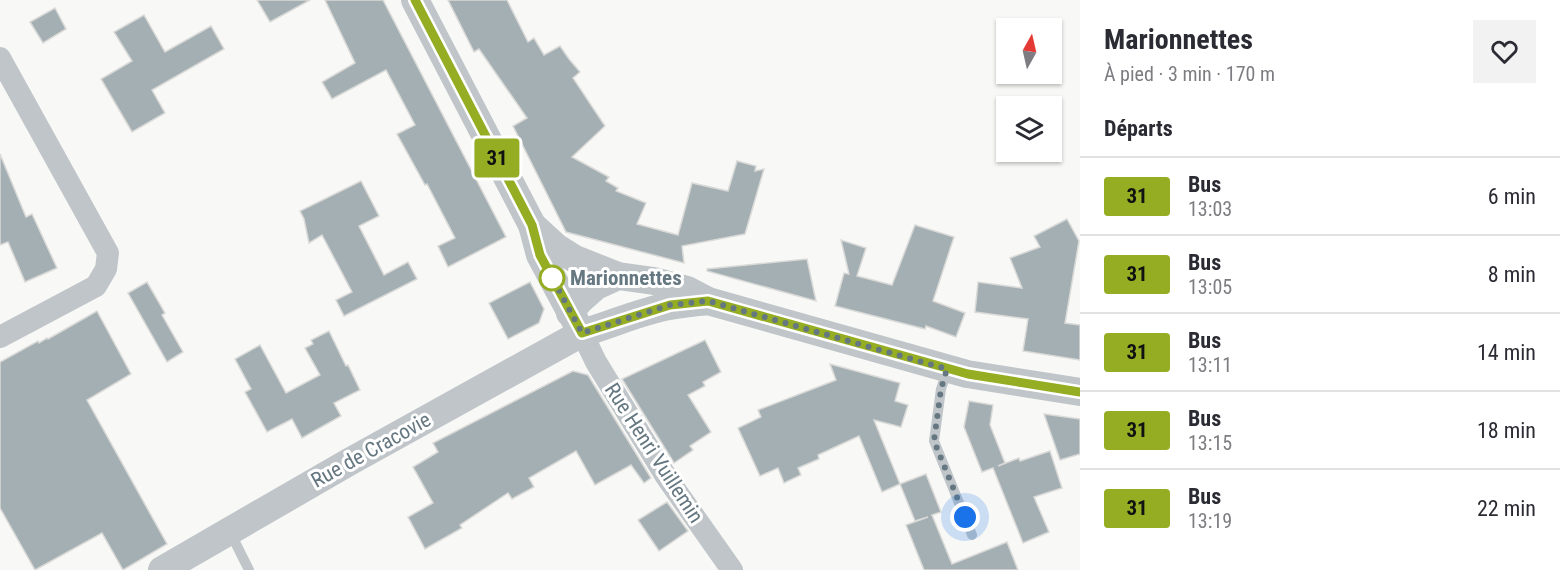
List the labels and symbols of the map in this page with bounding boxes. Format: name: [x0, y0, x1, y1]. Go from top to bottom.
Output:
north arrow: [996, 18, 1062, 84]
line badge: 31: [470, 138, 524, 178]
marker: Marionnettes: [539, 265, 565, 291]
place label: Marionnettes: [570, 266, 682, 290]
street label: Rue Henri Vuillemin: [600, 379, 708, 527]
street label: Rue de Cracovie: [307, 407, 435, 493]
your location: [950, 502, 980, 532]

